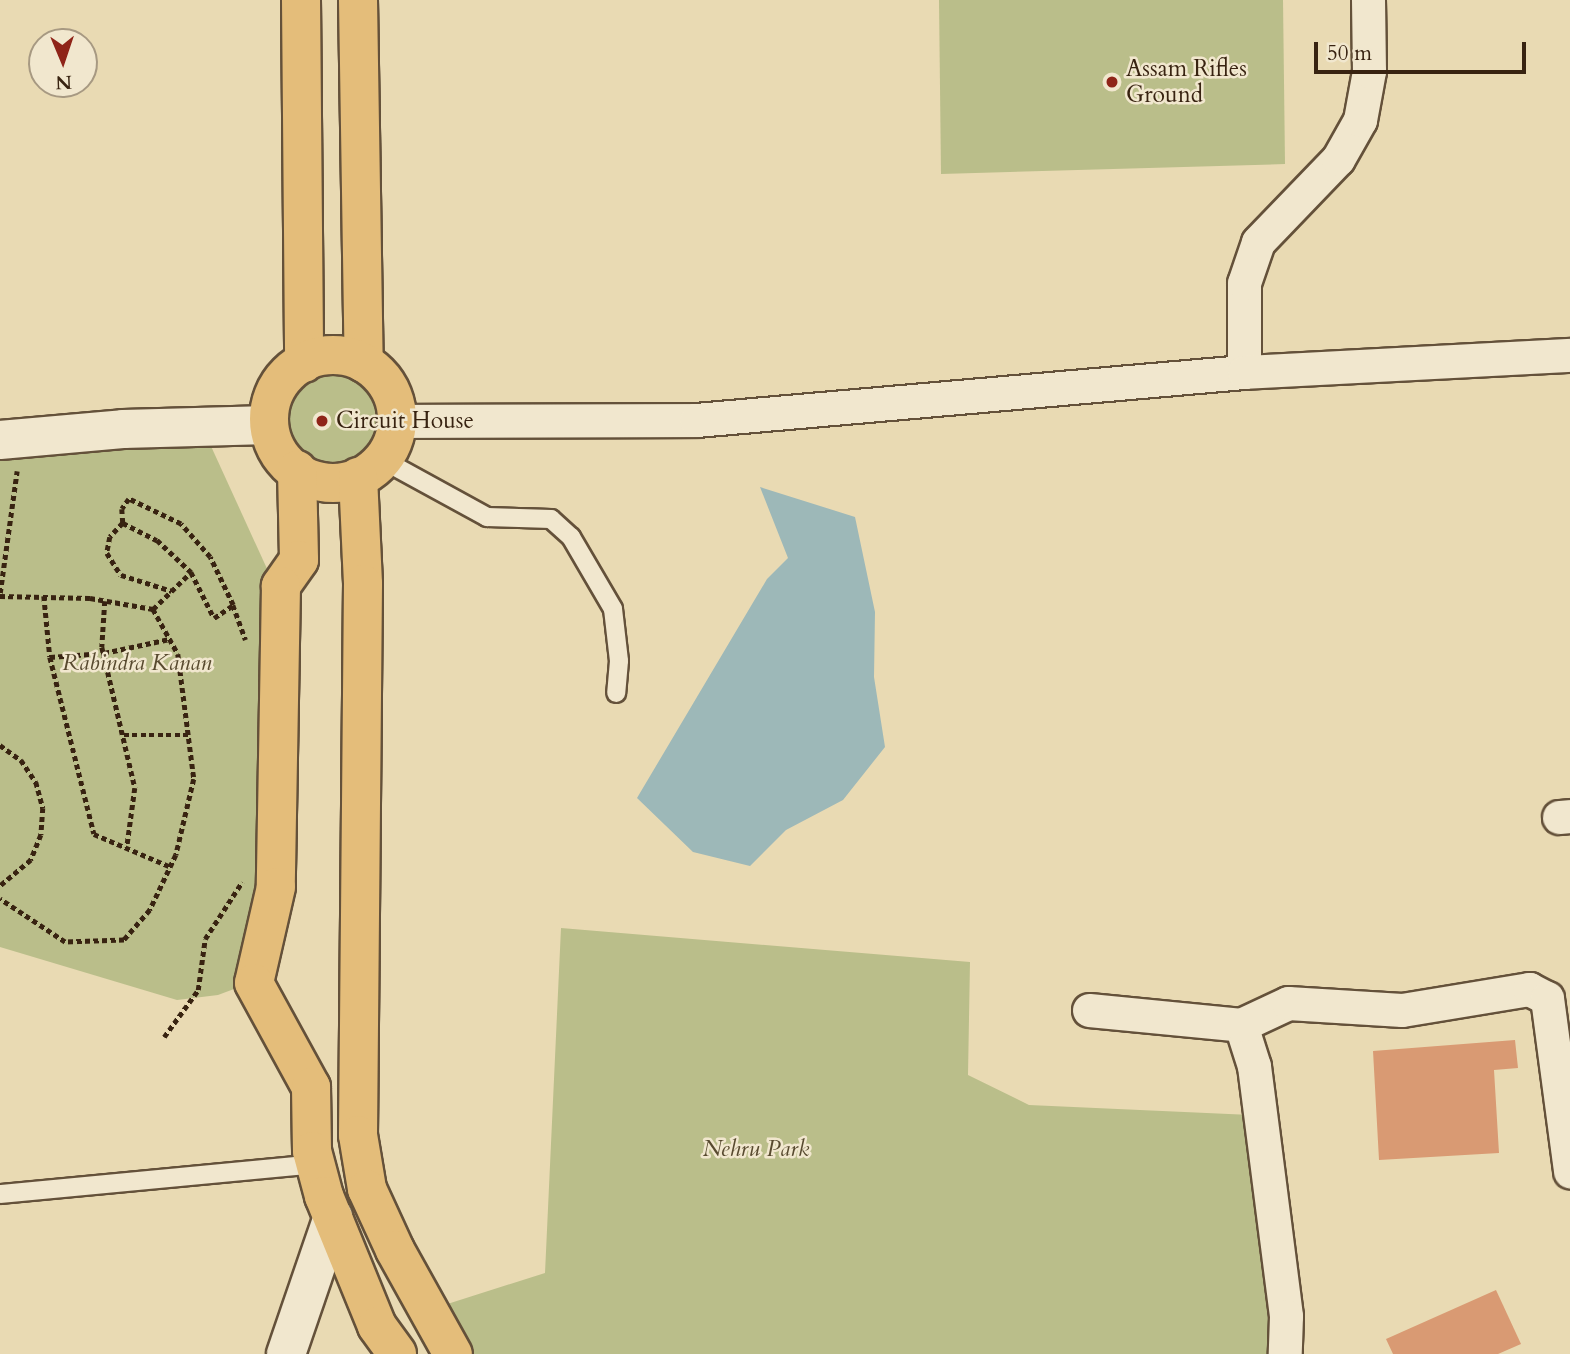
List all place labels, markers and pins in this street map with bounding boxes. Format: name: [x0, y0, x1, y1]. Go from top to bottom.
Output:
place label: Assam Rifles Ground: [1126, 55, 1247, 109]
marker: Assam Rifles Ground: [1104, 74, 1120, 90]
place label: Circuit House: [336, 407, 474, 435]
marker: Circuit House: [314, 413, 330, 429]

